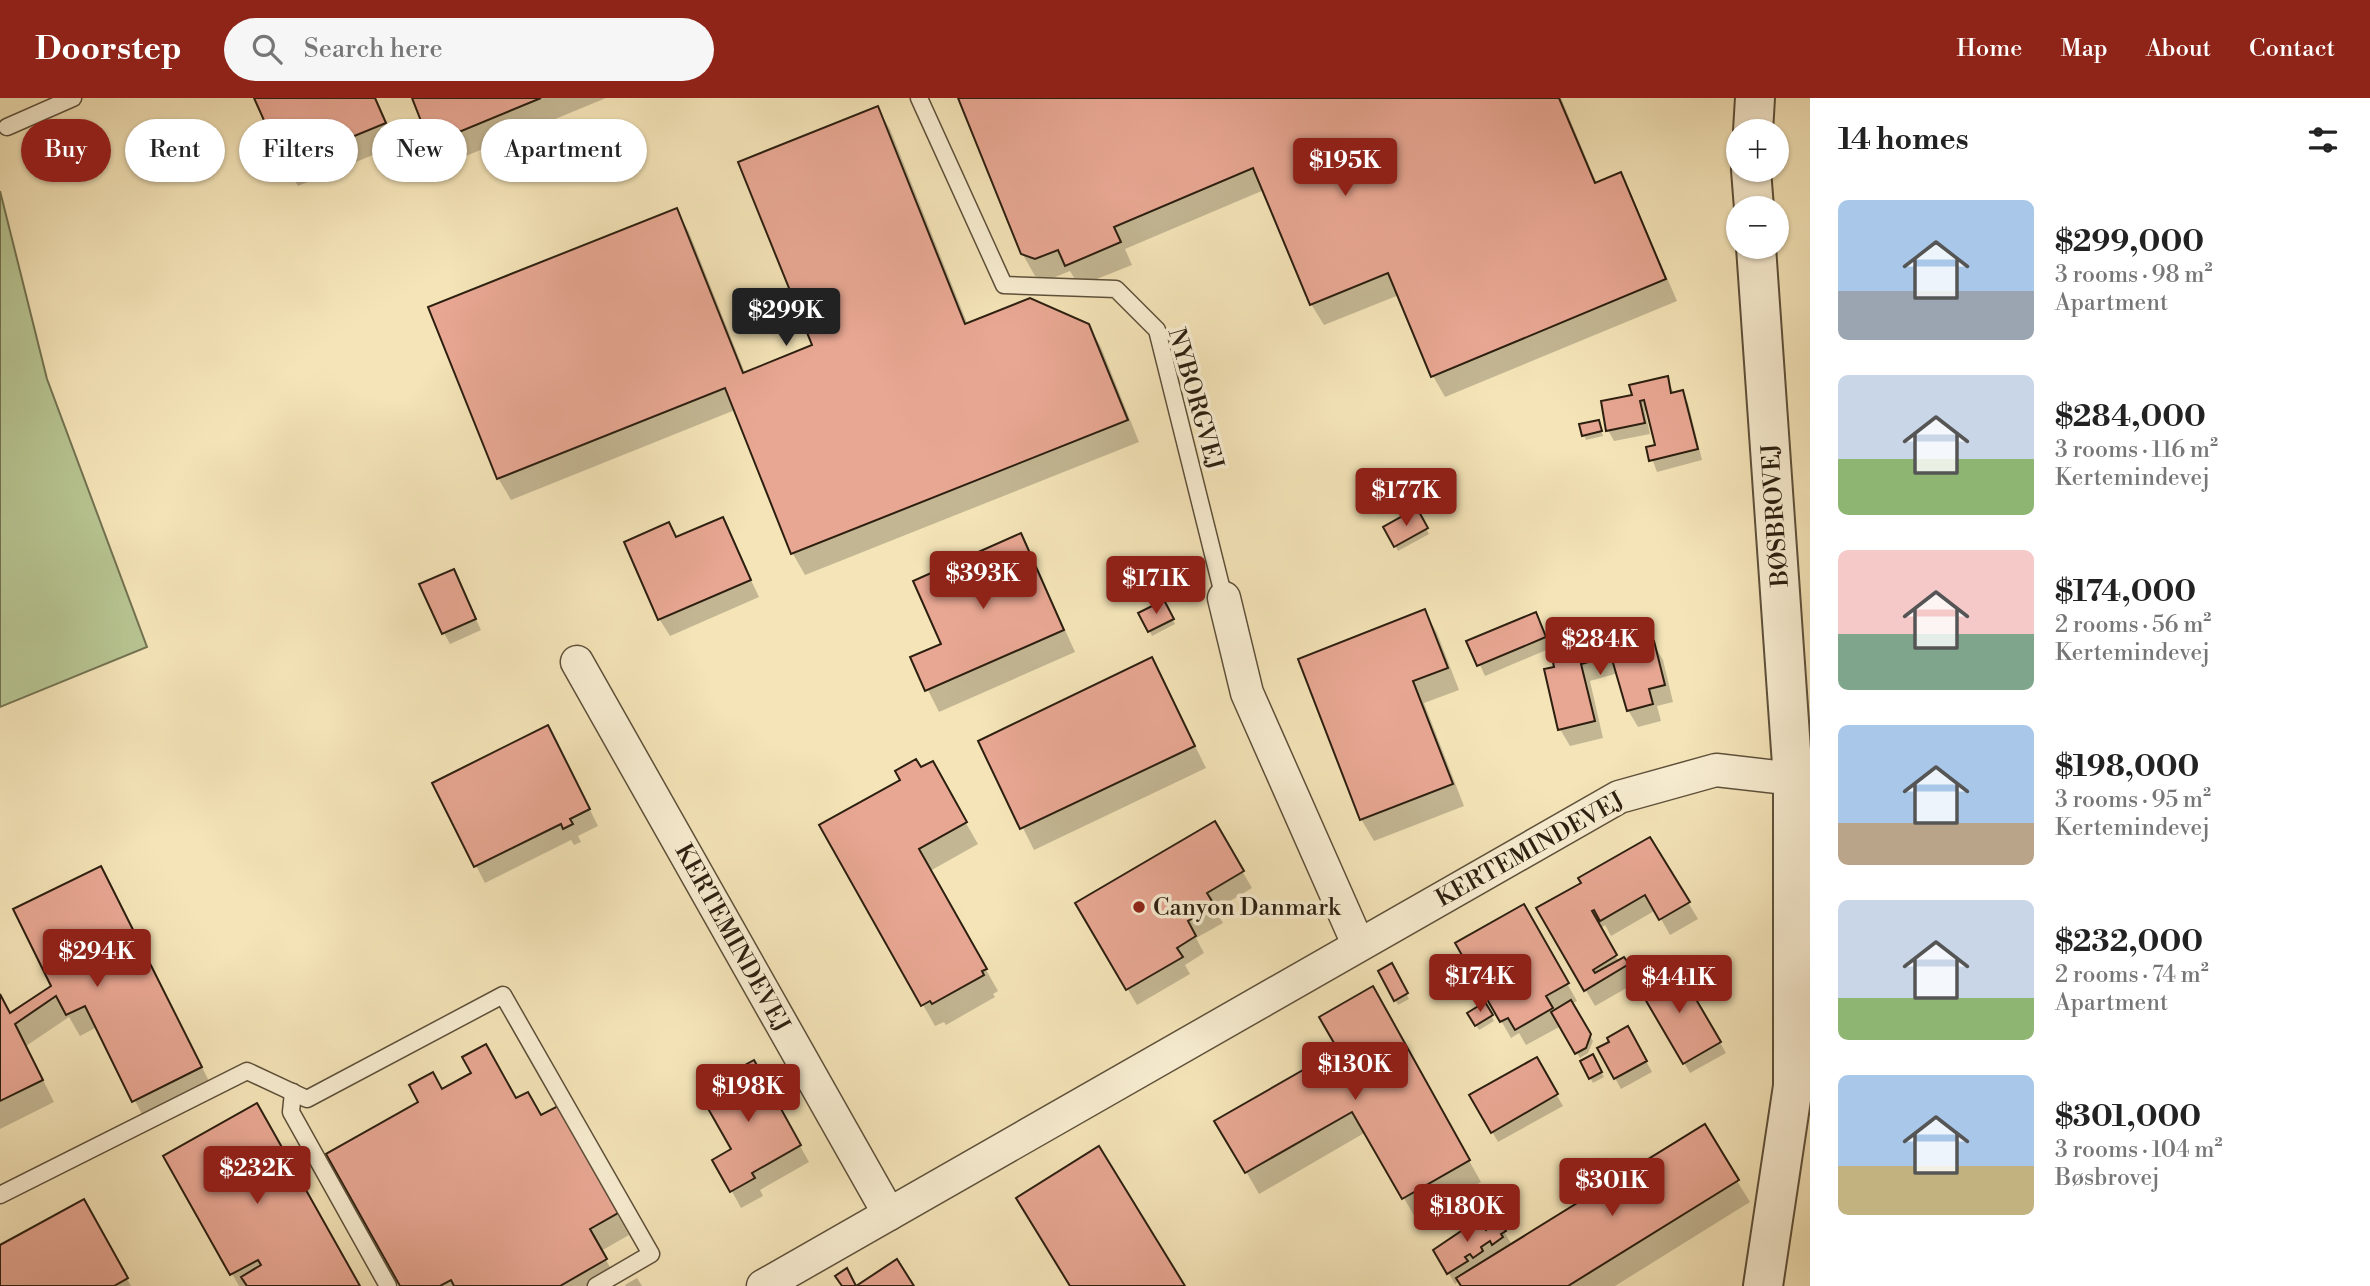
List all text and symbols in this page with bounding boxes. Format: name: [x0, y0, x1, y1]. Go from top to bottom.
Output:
search box: [224, 18, 714, 81]
text: Doorstep: [35, 29, 182, 70]
icon: search: [248, 30, 286, 68]
text: Search here: [304, 33, 443, 65]
text: Home: [1957, 34, 2022, 64]
text: Map: [2060, 34, 2108, 64]
text: About: [2146, 34, 2211, 64]
text: Contact: [2249, 34, 2335, 64]
chip: Buy: [21, 119, 111, 182]
chip: Rent: [125, 119, 225, 182]
chip: Filters: [239, 119, 358, 182]
chip: New: [372, 119, 467, 182]
chip: Apartment: [481, 119, 647, 182]
map controls: [1726, 119, 1789, 259]
button: +: [1726, 119, 1789, 182]
text: 14 homes: [1838, 121, 1969, 159]
icon: filters: [2304, 121, 2342, 159]
pin: $195K: [1296, 139, 1394, 198]
text: $195K: [1309, 147, 1381, 175]
button: −: [1726, 196, 1789, 259]
text: $299,000: [2055, 223, 2204, 261]
icon: home: [1894, 228, 1978, 312]
text: 3 rooms · 98 m²: [2055, 261, 2212, 289]
pin: $299K: [737, 288, 835, 348]
text: Apartment: [2055, 289, 2168, 317]
text: $299K: [748, 297, 824, 325]
street label: NYBORGVEJ: [1160, 325, 1230, 474]
text: $284,000: [2055, 398, 2206, 436]
icon: home: [1894, 403, 1978, 487]
text: 3 rooms · 116 m²: [2055, 436, 2218, 464]
street label: BØSBROVEJ: [1756, 442, 1796, 589]
text: Kertemindevej: [2055, 464, 2210, 492]
pin: $177K: [1357, 468, 1455, 528]
text: $177K: [1372, 477, 1440, 505]
pin: $393K: [934, 552, 1032, 611]
pin: $171K: [1107, 556, 1205, 616]
text: $393K: [946, 560, 1020, 588]
text: $171K: [1122, 565, 1190, 593]
text: $174,000: [2055, 573, 2196, 611]
icon: home: [1894, 578, 1978, 662]
text: 2 rooms · 56 m²: [2055, 611, 2211, 639]
pin: $284K: [1551, 618, 1649, 677]
text: $284K: [1561, 626, 1639, 654]
text: Kertemindevej: [2055, 639, 2210, 667]
text: $198,000: [2055, 748, 2199, 786]
icon: home: [1894, 753, 1978, 837]
street label: KERTEMINDEVEJ: [1431, 786, 1630, 914]
text: 3 rooms · 95 m²: [2055, 786, 2211, 814]
text: Kertemindevej: [2055, 814, 2210, 842]
street label: KERTEMINDEVEJ: [668, 839, 796, 1038]
place label: Canyon Danmark: [1153, 893, 1342, 923]
marker: Canyon Danmark: [1131, 899, 1147, 915]
text: $232,000: [2055, 923, 2203, 961]
icon: home: [1894, 928, 1978, 1012]
pin: $294K: [48, 930, 146, 989]
text: $294K: [59, 938, 135, 966]
pin: $174K: [1431, 954, 1529, 1014]
pin: $441K: [1630, 956, 1728, 1015]
text: 2 rooms · 74 m²: [2055, 961, 2209, 989]
text: $174K: [1445, 963, 1515, 991]
text: $441K: [1642, 964, 1716, 992]
text: Apartment: [2055, 989, 2168, 1017]
pin: $130K: [1306, 1042, 1404, 1102]
text: $130K: [1318, 1051, 1392, 1079]
pin: $198K: [699, 1065, 797, 1124]
text: $198K: [712, 1073, 784, 1101]
text: $301,000: [2055, 1098, 2201, 1136]
icon: home: [1894, 1103, 1978, 1187]
text: 3 rooms · 104 m²: [2055, 1136, 2223, 1164]
pin: $232K: [208, 1146, 306, 1206]
text: $232K: [220, 1155, 294, 1183]
pin: $301K: [1563, 1158, 1661, 1218]
text: Bøsbrovej: [2055, 1164, 2160, 1192]
text: $301K: [1575, 1167, 1649, 1195]
pin: $180K: [1418, 1184, 1516, 1244]
text: $180K: [1430, 1193, 1504, 1221]

